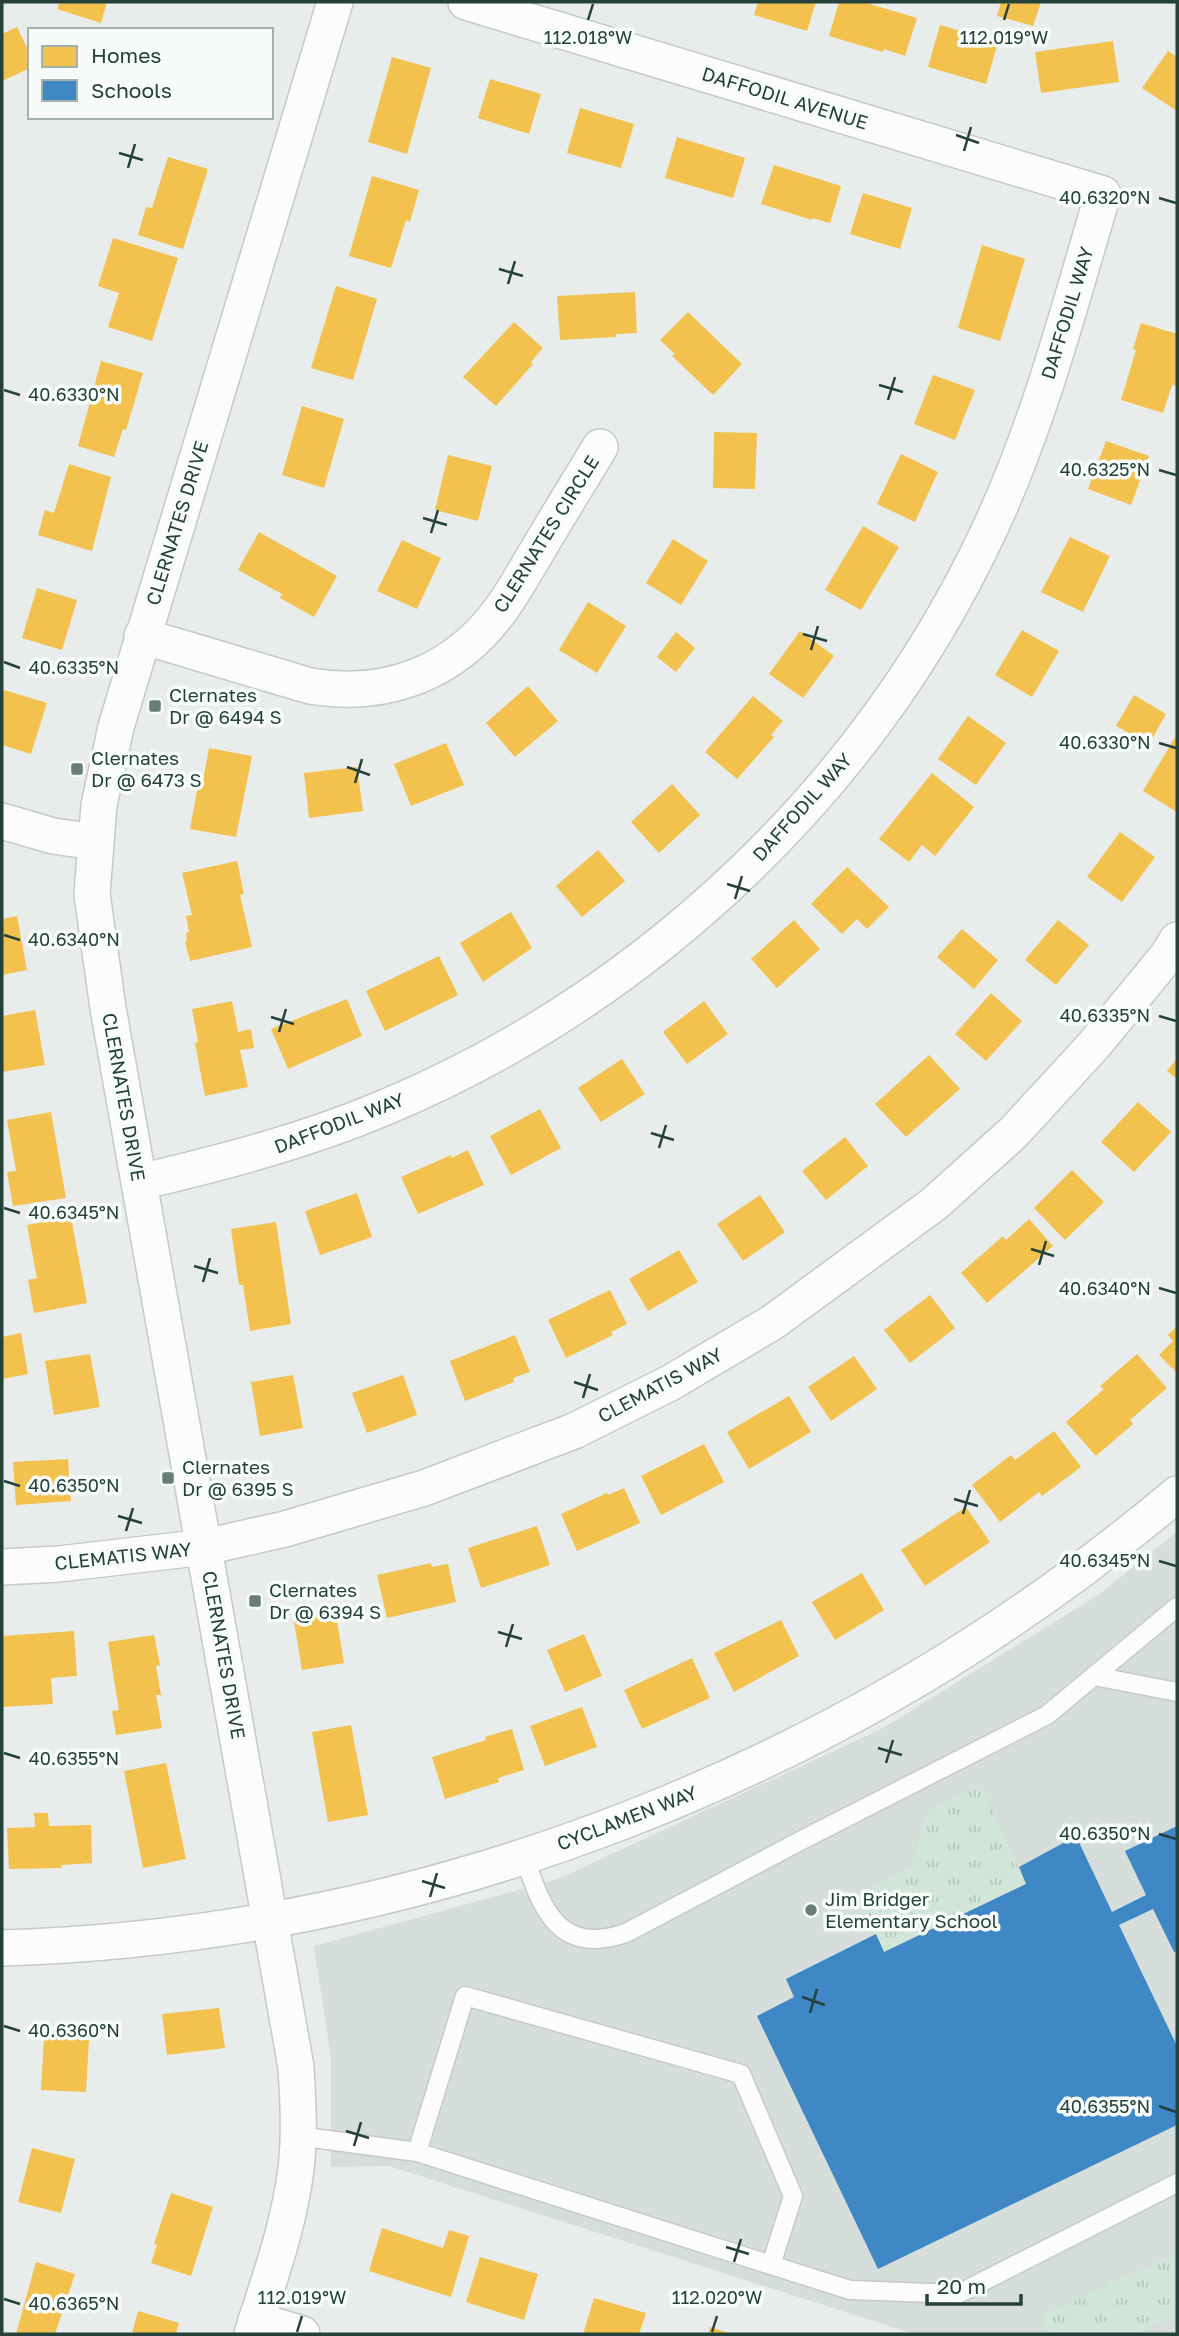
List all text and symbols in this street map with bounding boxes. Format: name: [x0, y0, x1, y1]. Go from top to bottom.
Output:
text: 112.018°W: [544, 26, 632, 48]
text: 112.019°W: [960, 26, 1048, 48]
legend: [28, 28, 273, 119]
text: Homes: [91, 42, 161, 68]
street label: DAFFODIL AVENUE: [699, 61, 871, 134]
text: Schools: [91, 77, 172, 103]
text: 40.6320°N: [1059, 186, 1151, 208]
street label: DAFFODIL WAY: [1035, 244, 1098, 382]
text: 40.6330°N: [28, 383, 120, 405]
street label: CLERNATES DRIVE: [141, 438, 212, 608]
street label: CLERNATES CIRCLE: [488, 451, 603, 617]
text: 40.6325°N: [1060, 458, 1150, 480]
text: 40.6335°N: [29, 656, 119, 678]
place label: Clernates Dr @ 6494 S: [169, 683, 282, 728]
marker: Clernates Dr @ 6494 S: [147, 698, 163, 714]
text: 40.6330°N: [1059, 731, 1151, 753]
place label: Clernates Dr @ 6473 S: [91, 746, 202, 791]
street label: DAFFODIL WAY: [747, 748, 856, 865]
marker: Clernates Dr @ 6473 S: [69, 761, 85, 777]
text: 40.6340°N: [28, 928, 120, 950]
text: 40.6335°N: [1060, 1004, 1150, 1026]
street label: CLERNATES DRIVE: [98, 1011, 151, 1183]
street label: DAFFODIL WAY: [271, 1087, 407, 1158]
text: 40.6345°N: [28, 1201, 120, 1223]
text: 40.6340°N: [1059, 1277, 1151, 1299]
street label: CLEMATIS WAY: [594, 1342, 726, 1427]
place label: Clernates Dr @ 6395 S: [182, 1455, 294, 1500]
marker: Clernates Dr @ 6395 S: [160, 1470, 176, 1486]
text: 40.6350°N: [28, 1474, 120, 1496]
street label: CLEMATIS WAY: [53, 1537, 193, 1574]
text: 40.6345°N: [1059, 1549, 1151, 1571]
street label: CLERNATES DRIVE: [198, 1569, 251, 1741]
place label: Clernates Dr @ 6394 S: [269, 1578, 381, 1623]
marker: Clernates Dr @ 6394 S: [247, 1593, 263, 1609]
text: 40.6355°N: [29, 1747, 119, 1769]
street label: CYCLAMEN WAY: [554, 1780, 700, 1855]
text: 40.6350°N: [1059, 1822, 1151, 1844]
place label: Jim Bridger Elementary School: [825, 1887, 998, 1932]
marker: Jim Bridger Elementary School: [803, 1902, 819, 1918]
text: 40.6360°N: [28, 2019, 120, 2041]
text: 40.6355°N: [1060, 2095, 1150, 2117]
scale bar: [927, 2262, 1021, 2306]
text: 20 m: [937, 2273, 986, 2299]
text: 112.019°W: [258, 2286, 346, 2308]
text: 112.020°W: [672, 2286, 762, 2308]
text: 40.6365°N: [29, 2292, 120, 2314]

